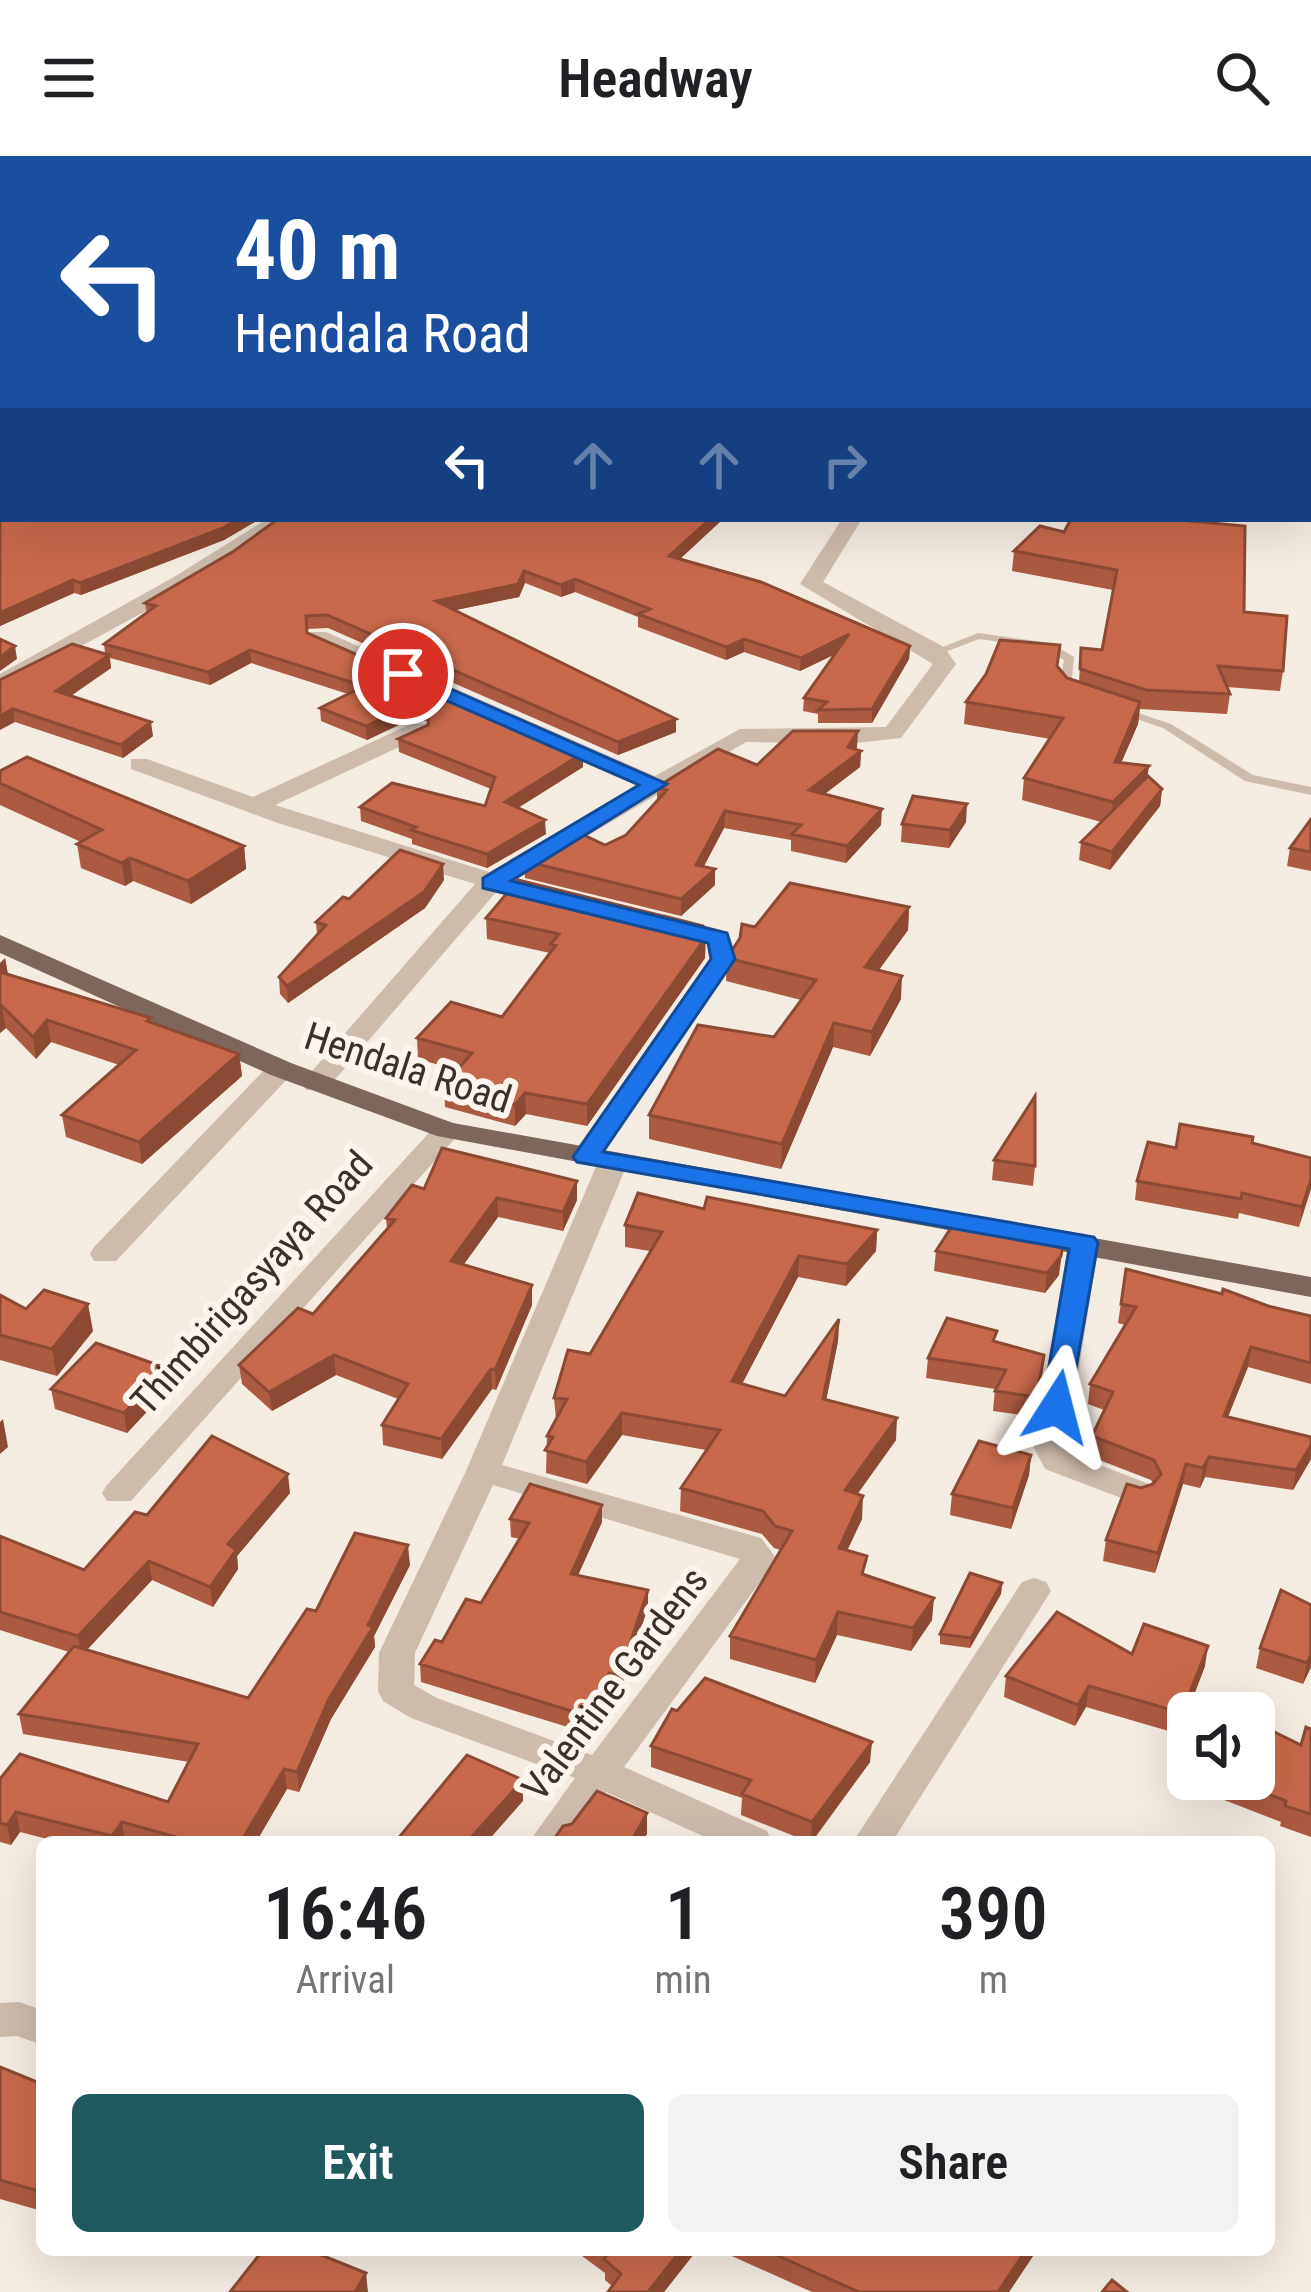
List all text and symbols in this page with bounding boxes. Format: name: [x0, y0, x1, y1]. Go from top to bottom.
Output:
icon: menu: [36, 45, 102, 111]
icon: search: [1209, 45, 1275, 111]
text: Headway: [558, 47, 753, 110]
text: 40 m: [234, 201, 401, 300]
icon: left: [36, 204, 192, 360]
text: Hendala Road: [234, 302, 531, 365]
icon: left: [434, 432, 500, 498]
icon: ahead: [560, 432, 626, 498]
icon: ahead: [686, 432, 752, 498]
icon: right: [812, 432, 878, 498]
pin: [352, 623, 454, 725]
icon: arrive: [370, 641, 436, 707]
street label: Hendala Road: [299, 1013, 517, 1123]
street label: Thimbirigasyaya Road: [122, 1142, 382, 1424]
position arrow: [994, 1344, 1120, 1470]
street label: Valentine Gardens: [512, 1558, 718, 1810]
map controls: [1167, 1692, 1275, 1800]
button: sound: [1167, 1692, 1275, 1800]
text: 16:46: [263, 1872, 427, 1957]
text: 1: [665, 1872, 701, 1957]
text: 390: [939, 1872, 1048, 1957]
text: Arrival: [296, 1957, 395, 2003]
text: min: [655, 1957, 712, 2003]
text: m: [979, 1957, 1008, 2003]
button: Exit: [72, 2094, 644, 2232]
button: Share: [668, 2094, 1239, 2232]

